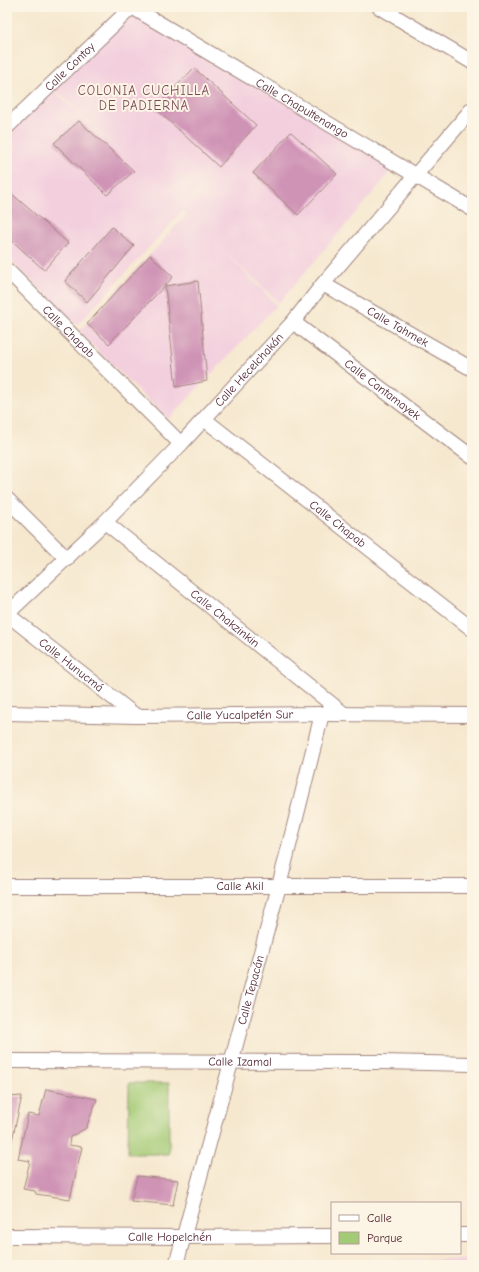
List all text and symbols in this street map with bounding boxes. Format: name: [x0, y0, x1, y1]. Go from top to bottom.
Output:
street label: Calle Contoy: [42, 39, 98, 94]
street label: Calle Chapultenango: [253, 75, 351, 141]
district label: COLONIA CUCHILLA DE PADIERNA: [78, 83, 210, 113]
street label: Calle Chapab: [40, 303, 97, 360]
street label: Calle Tahmek: [365, 304, 431, 350]
street label: Calle Hecelchakán: [212, 330, 286, 410]
street label: Calle Cantamayek: [342, 356, 423, 423]
street label: Calle Chapab: [307, 497, 369, 550]
street label: Calle Chakzinkin: [188, 587, 262, 650]
street label: Calle Hunucmá: [36, 635, 106, 695]
street label: Calle Yucalpetén Sur: [187, 707, 294, 722]
street label: Calle Akil: [216, 879, 264, 893]
street label: Calle Tepacán: [235, 954, 267, 1026]
street label: Calle Izamal: [208, 1055, 272, 1069]
legend: [331, 1202, 461, 1254]
text: Calle: [367, 1211, 392, 1225]
street label: Calle Hopelchén: [128, 1230, 212, 1244]
text: Parque: [367, 1231, 402, 1245]

